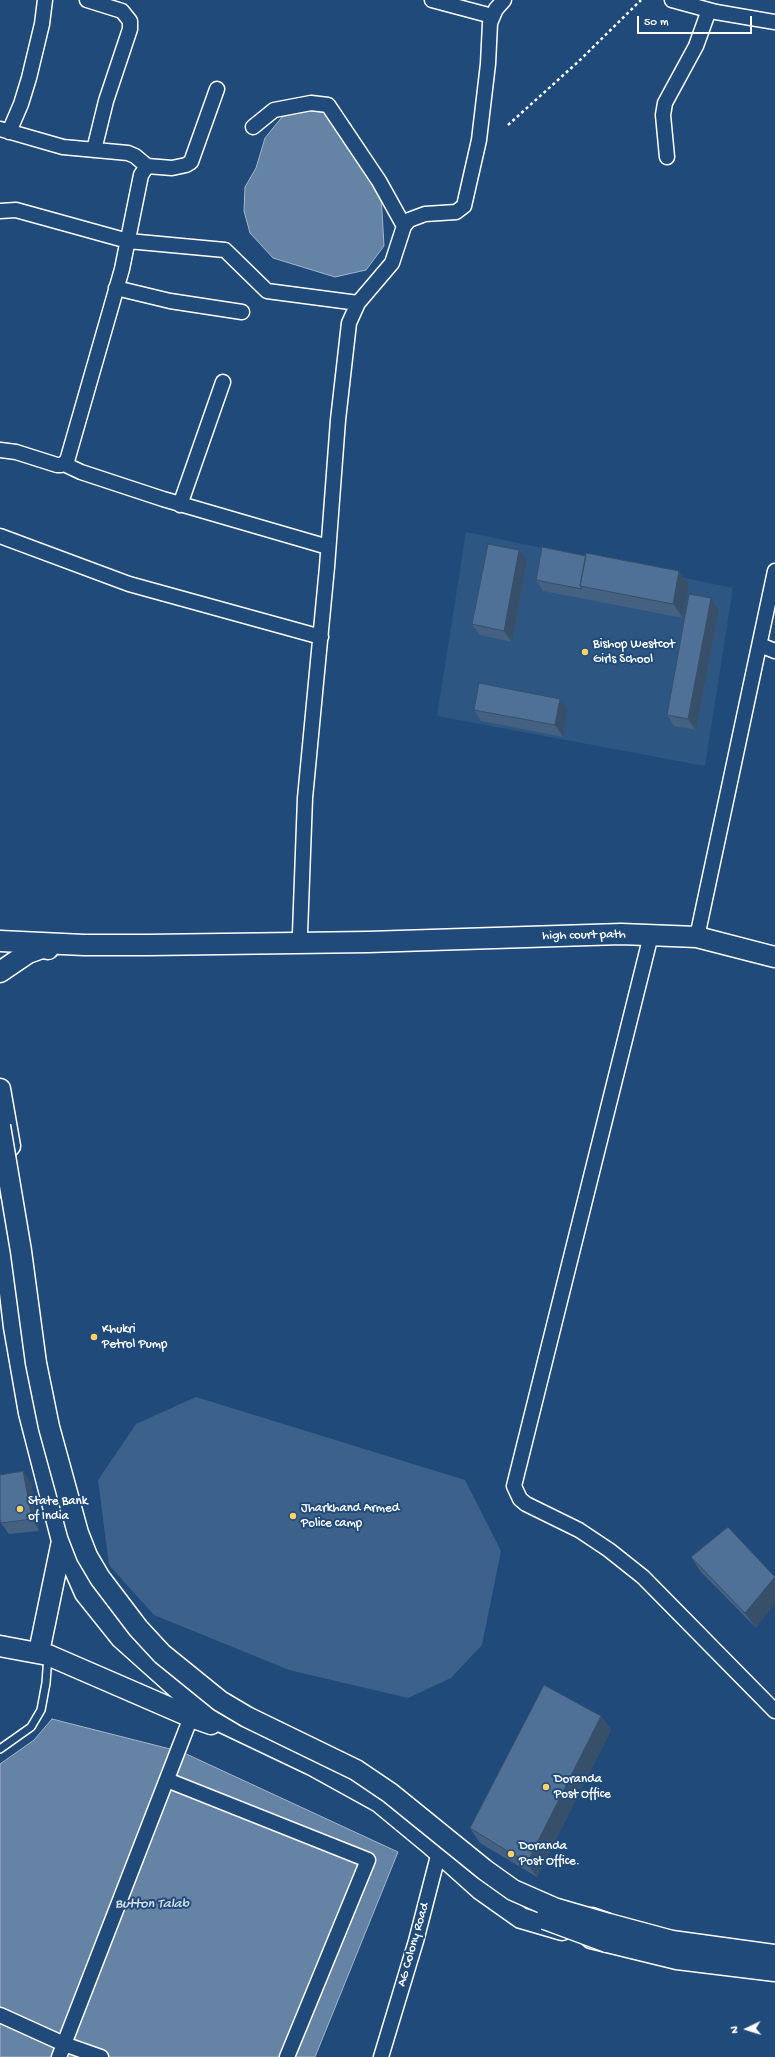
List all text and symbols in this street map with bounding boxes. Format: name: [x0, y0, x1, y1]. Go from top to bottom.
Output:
scale bar: [639, 8, 754, 34]
text: 50 m: [644, 16, 669, 30]
place label: Bishop Westcot Girls School: [593, 637, 675, 668]
marker: Bishop Westcot Girls School: [580, 647, 590, 657]
street label: high court path: [542, 927, 626, 945]
place label: Khukri Petrol Pump: [102, 1322, 167, 1353]
marker: Khukri Petrol Pump: [89, 1332, 99, 1342]
place label: State Bank of India: [28, 1494, 87, 1525]
place label: Jharkhand Armed Police camp: [301, 1501, 399, 1532]
marker: State Bank of India: [15, 1504, 25, 1514]
marker: Jharkhand Armed Police camp: [288, 1511, 298, 1521]
place label: Doranda Post Office: [554, 1772, 611, 1803]
marker: Doranda Post Office: [541, 1782, 551, 1792]
place label: Doranda Post Office.: [519, 1839, 580, 1870]
marker: Doranda Post Office.: [506, 1849, 516, 1859]
water label: Button Talab: [115, 1897, 189, 1913]
street label: AG Colony Road: [395, 1901, 433, 1989]
north arrow: [727, 2009, 767, 2049]
text: N: [729, 2026, 741, 2034]

